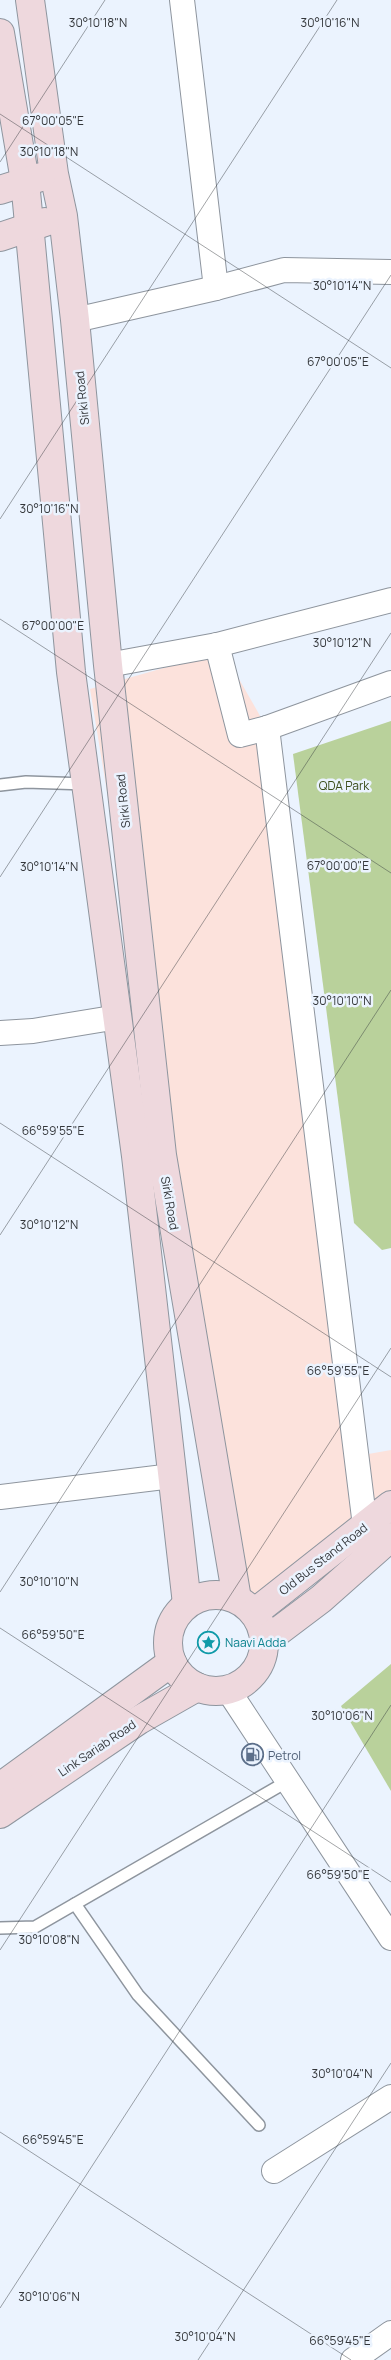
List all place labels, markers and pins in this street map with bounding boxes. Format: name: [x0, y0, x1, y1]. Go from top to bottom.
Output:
place icon: Naavi Adda: [197, 1630, 221, 1654]
place label: Naavi Adda: [225, 1634, 286, 1651]
fuel station icon: Petrol: [240, 1743, 264, 1767]
place label: Petrol: [268, 1747, 301, 1764]

